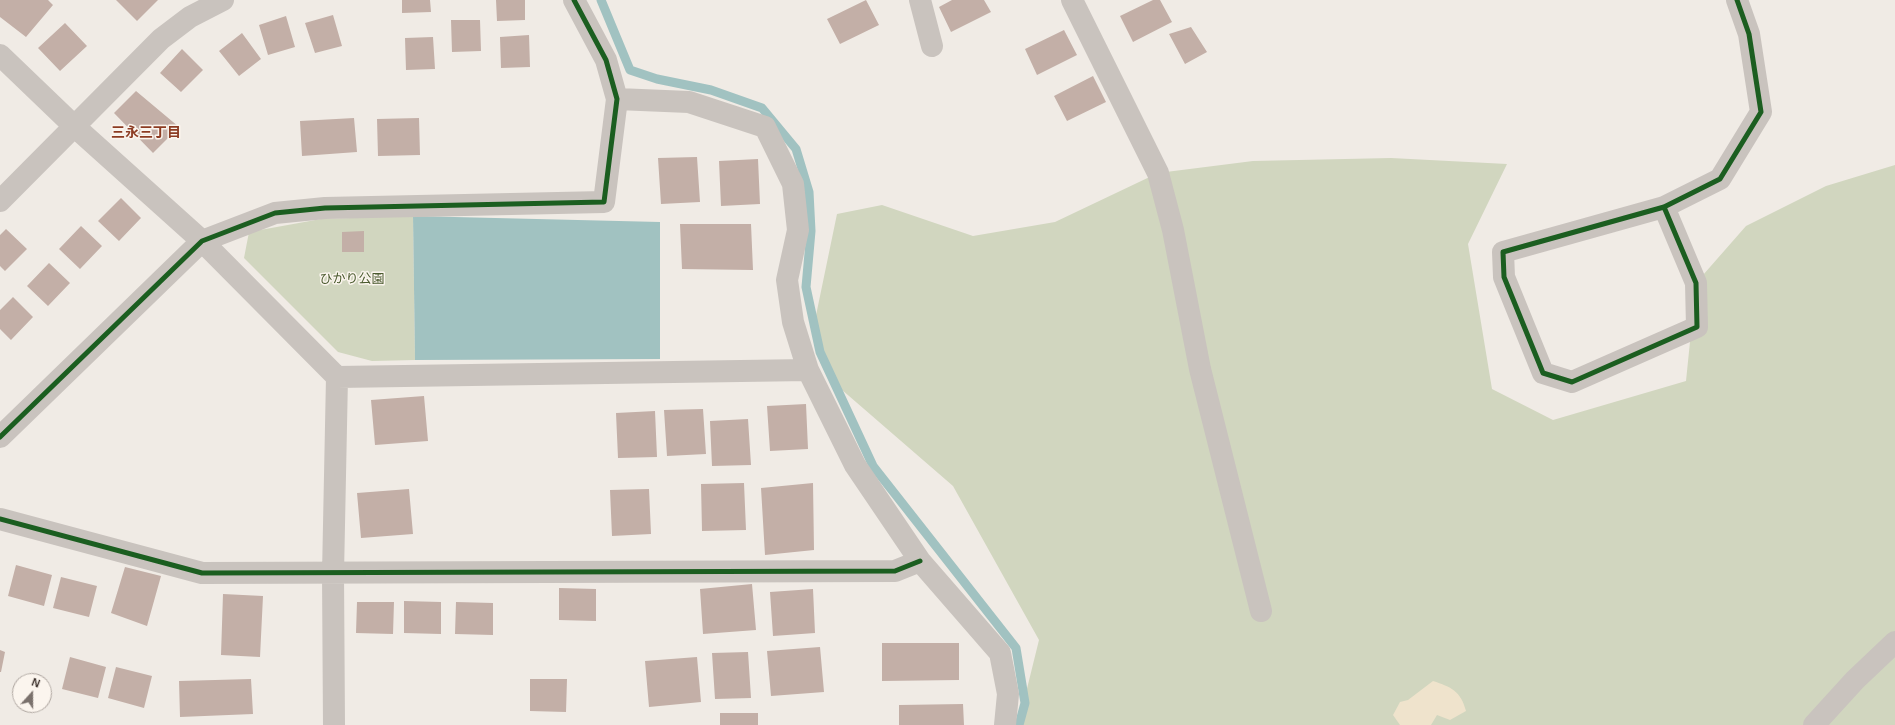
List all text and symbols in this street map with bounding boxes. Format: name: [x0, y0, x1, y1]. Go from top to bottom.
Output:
district label: 三永三丁目: [111, 125, 181, 141]
park label: ひかり公園: [320, 271, 384, 287]
north arrow: [12, 673, 52, 713]
text: N: [30, 676, 42, 690]

